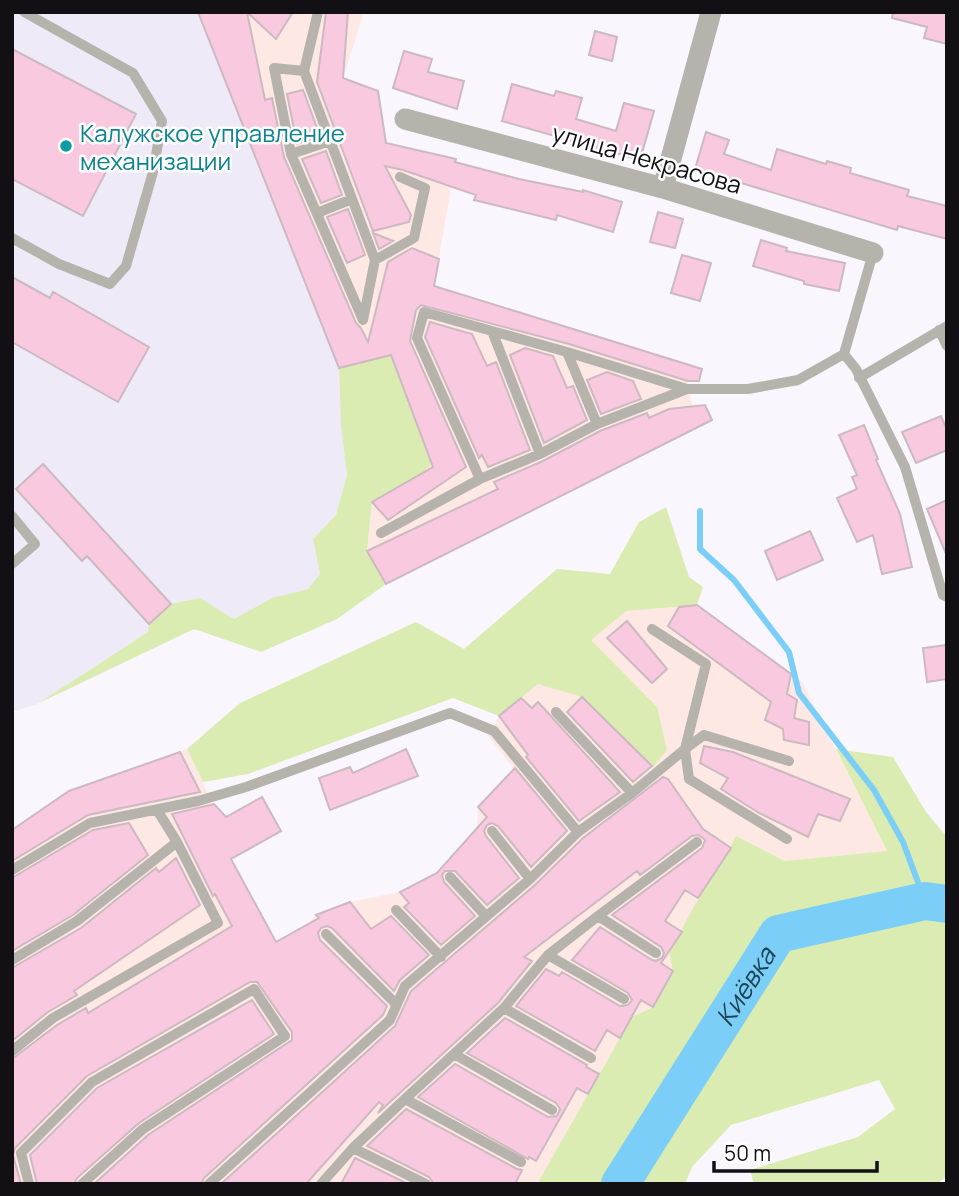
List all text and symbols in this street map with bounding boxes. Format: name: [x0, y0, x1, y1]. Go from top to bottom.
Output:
street label: улица Некрасова: [548, 115, 746, 201]
place label: Калужское управление механизации: [80, 116, 345, 177]
marker: Калужское управление механизации: [58, 138, 74, 154]
water label: Киёвка: [707, 939, 784, 1032]
scale bar: [714, 1130, 877, 1174]
text: 50 m: [724, 1139, 771, 1167]

